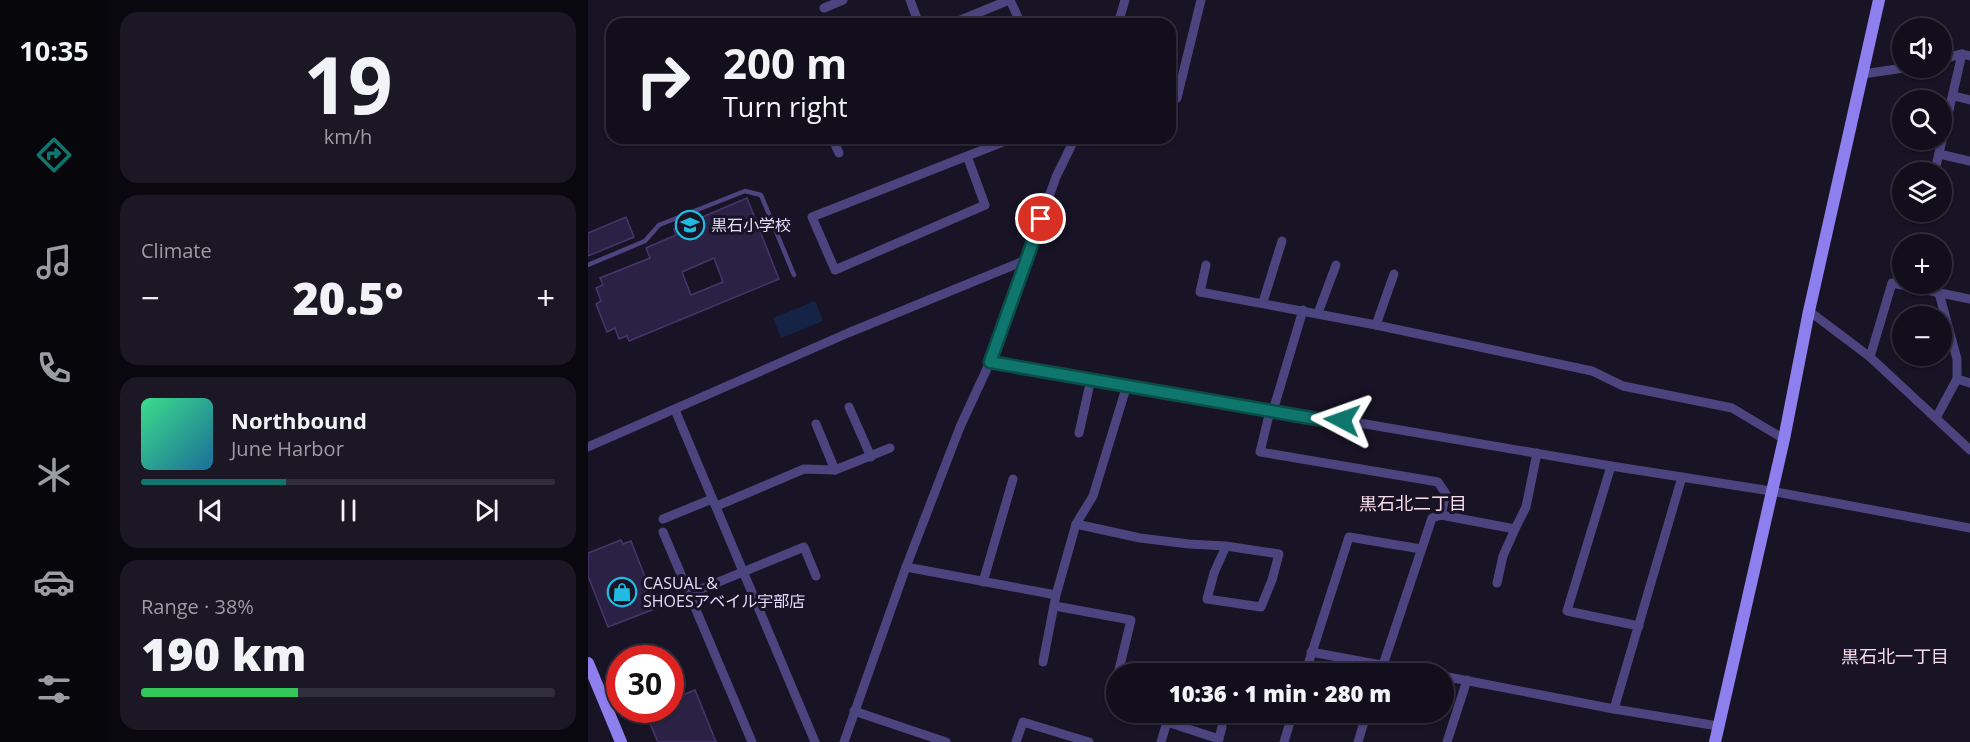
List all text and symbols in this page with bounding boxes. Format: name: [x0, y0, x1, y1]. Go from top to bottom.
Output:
map controls: [1892, 18, 1952, 366]
button: sound: [1892, 18, 1952, 78]
text: 19: [303, 31, 393, 137]
text: 10:35: [19, 32, 89, 69]
text: 200 m: [723, 34, 847, 91]
icon: right: [624, 42, 702, 120]
text: Turn right: [723, 88, 848, 125]
button: search: [1892, 90, 1952, 150]
text: km/h: [324, 123, 372, 150]
icon: directions: [33, 134, 75, 176]
button: layers: [1892, 162, 1952, 222]
pin: [1015, 193, 1066, 244]
icon: arrive: [1024, 202, 1057, 235]
school or university icon: 黒石小学校: [674, 209, 706, 241]
place label: 黒石小学校: [711, 214, 791, 236]
button: +: [1892, 234, 1952, 294]
text: Climate: [141, 237, 212, 264]
icon: music: [33, 241, 75, 283]
text: 20.5°: [292, 267, 404, 328]
text: −: [141, 275, 160, 320]
text: +: [536, 275, 555, 320]
button: −: [1892, 306, 1952, 366]
icon: phone: [33, 347, 75, 389]
position arrow: [1310, 388, 1374, 452]
text: Northbound: [231, 405, 367, 435]
text: June Harbor: [231, 435, 344, 462]
icon: climate: [33, 454, 75, 496]
district label: 黒石北二丁目: [1359, 491, 1467, 515]
icon: previous: [194, 494, 227, 527]
icon: pause: [332, 494, 365, 527]
icon: next: [470, 494, 503, 527]
icon: car: [33, 561, 75, 603]
place label: CASUAL & SHOESアベイル宇部店: [643, 572, 805, 612]
shop icon: CASUAL & SHOESアベイル宇部店: [606, 576, 638, 608]
text: Range · 38%: [141, 593, 254, 620]
text: 190 km: [141, 623, 306, 684]
district label: 黒石北一丁目: [1841, 644, 1949, 668]
speed limit sign: 30: [606, 645, 684, 723]
icon: filters: [33, 668, 75, 710]
text: 10:36 · 1 min · 280 m: [1169, 678, 1391, 708]

